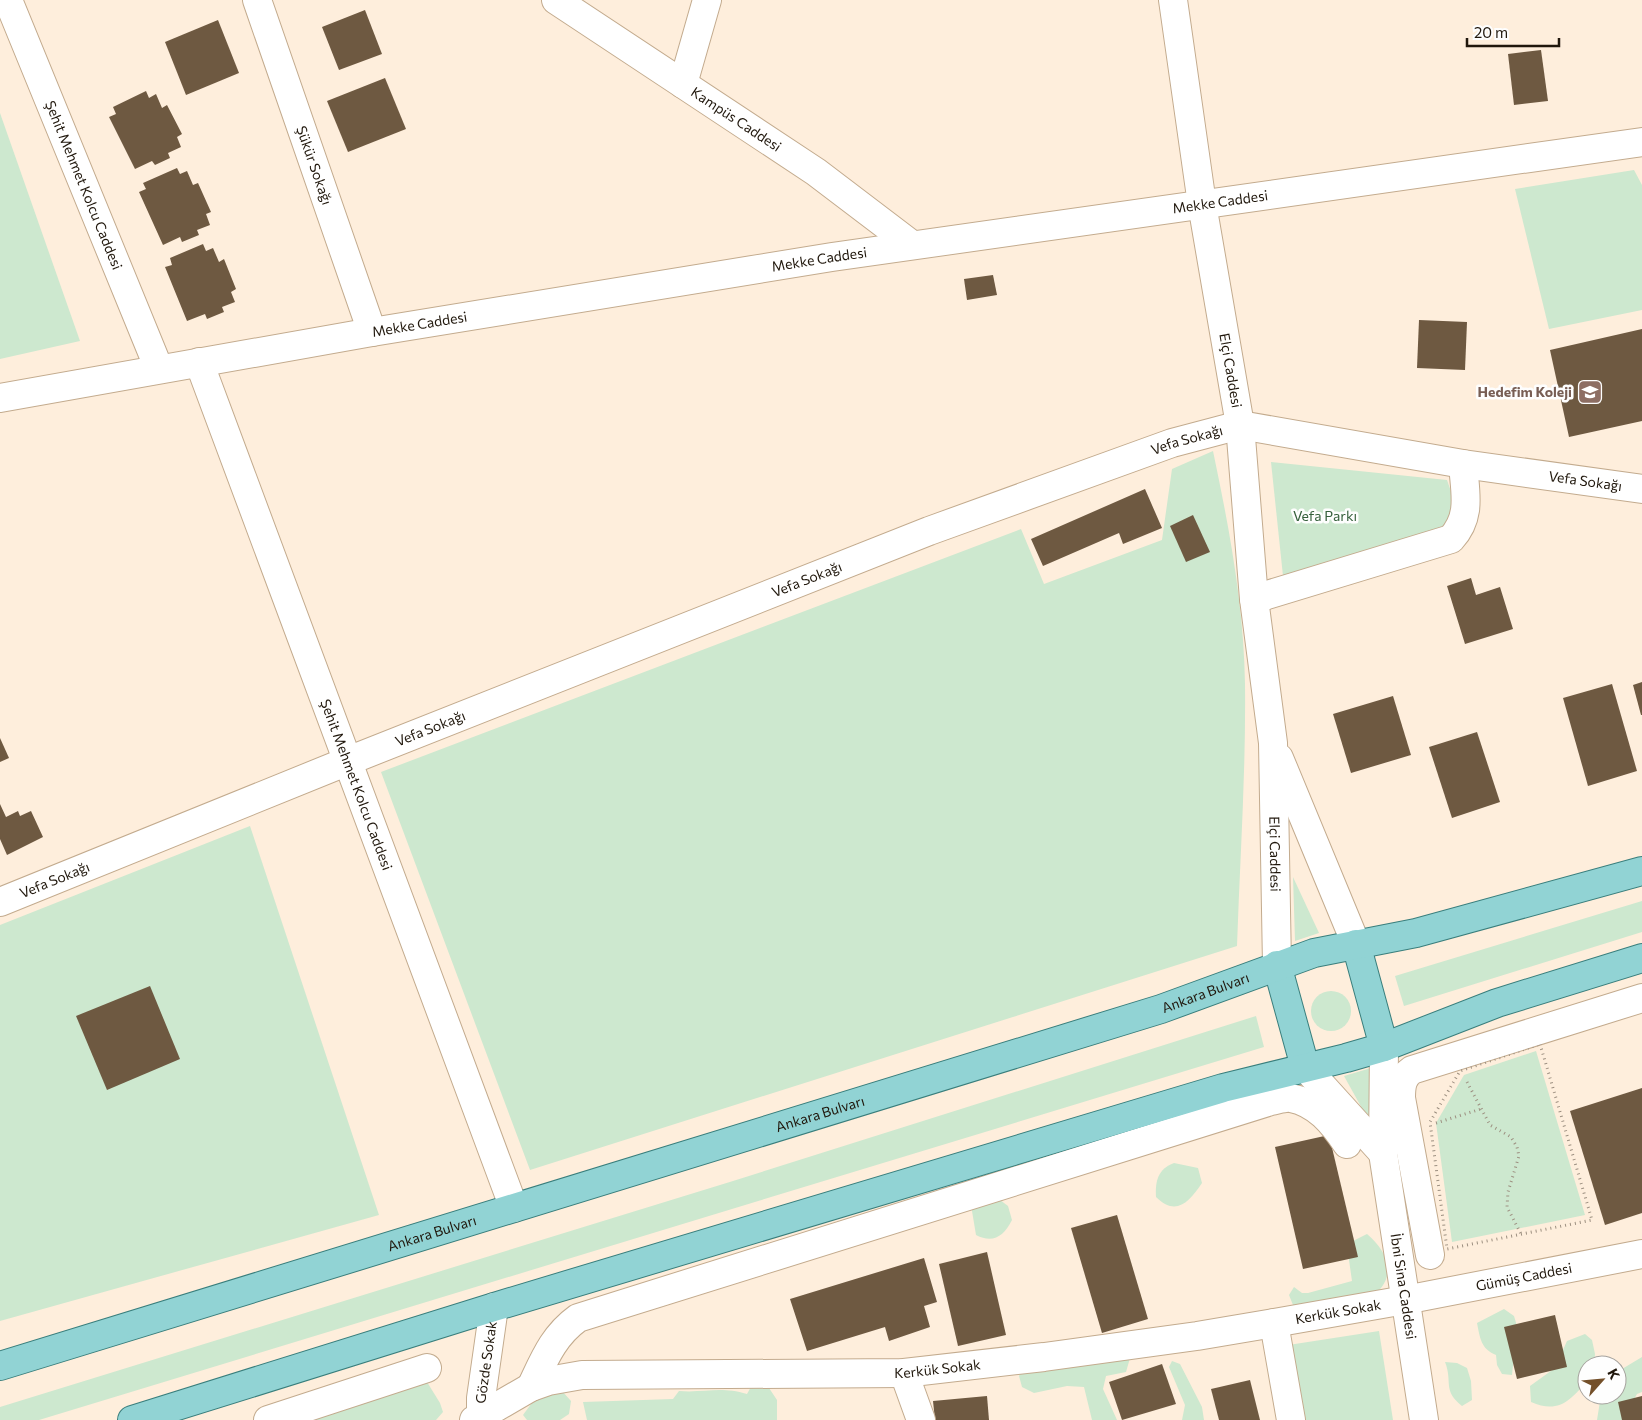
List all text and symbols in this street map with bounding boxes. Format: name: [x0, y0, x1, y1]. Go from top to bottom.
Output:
scale bar: [1467, 15, 1560, 47]
text: 20 m: [1474, 23, 1508, 41]
street label: Kampüs Caddesi: [688, 83, 785, 155]
street label: Şehit Mehmet Kolcu Caddesi: [42, 98, 126, 272]
street label: Şükür Sokağı: [293, 123, 336, 207]
street label: Mekke Caddesi: [1171, 186, 1269, 217]
street label: Mekke Caddesi: [770, 243, 868, 275]
street label: Mekke Caddesi: [371, 308, 468, 340]
street label: Elçi Caddesi: [1216, 332, 1246, 409]
school or university icon: Hedefim Koleji: [1577, 379, 1603, 405]
place label: Hedefim Koleji: [1478, 383, 1572, 400]
street label: Vefa Sokağı: [1148, 421, 1225, 458]
street label: Vefa Sokağı: [1548, 467, 1623, 494]
park label: Vefa Parkı: [1293, 507, 1357, 524]
street label: Vefa Sokağı: [769, 557, 844, 600]
street label: Şehit Mehmet Kolcu Caddesi: [317, 697, 396, 872]
street label: Vefa Sokağı: [393, 706, 468, 749]
street label: Elçi Caddesi: [1266, 816, 1285, 892]
street label: Vefa Sokağı: [17, 858, 92, 901]
street label: Ankara Bulvarı: [1159, 968, 1251, 1016]
street label: Ankara Bulvarı: [773, 1092, 866, 1135]
street label: Ankara Bulvarı: [385, 1211, 478, 1254]
street label: İbni Sina Caddesi: [1387, 1232, 1420, 1340]
street label: Gümüş Caddesi: [1474, 1259, 1573, 1294]
street label: Kerkük Sokak: [1294, 1295, 1383, 1327]
street label: Gözde Sokak: [472, 1320, 500, 1403]
street label: Kerkük Sokak: [894, 1355, 982, 1381]
north arrow: [1577, 1355, 1627, 1405]
text: K: [1604, 1366, 1624, 1382]

